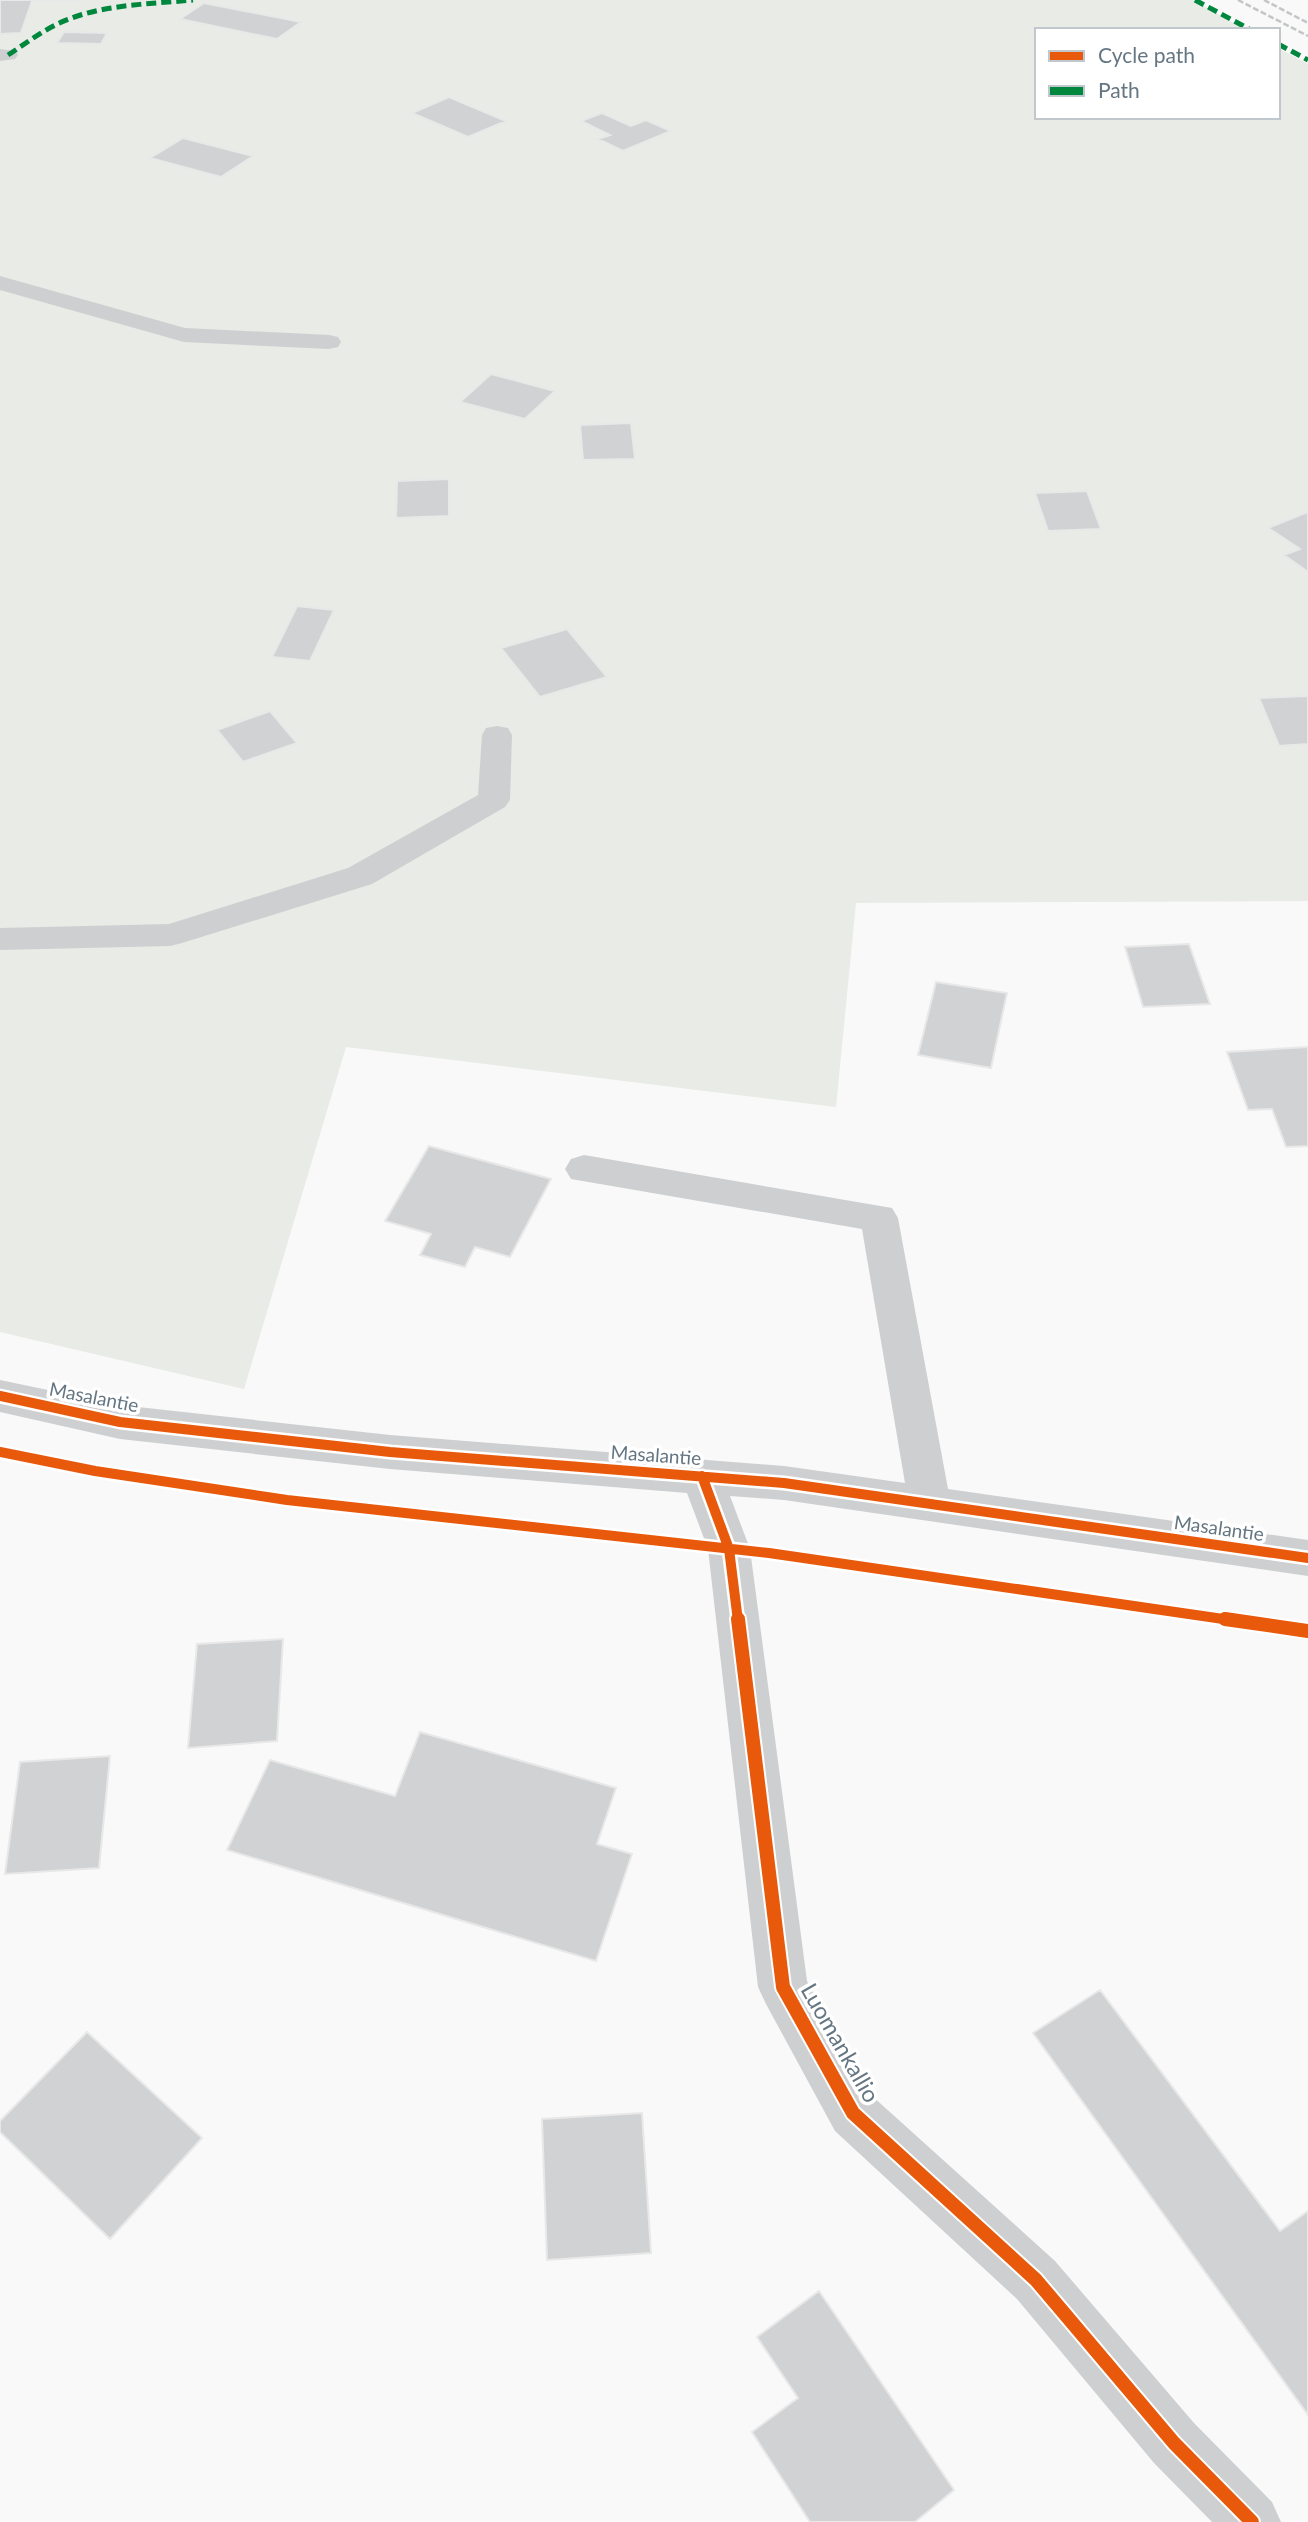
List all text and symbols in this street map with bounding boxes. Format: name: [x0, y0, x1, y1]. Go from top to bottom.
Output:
legend: [1035, 28, 1280, 119]
text: Cycle path: [1098, 42, 1195, 67]
text: Path: [1098, 77, 1140, 102]
street label: Masalantie: [47, 1377, 141, 1416]
street label: Masalantie: [610, 1440, 702, 1469]
street label: Masalantie: [1173, 1510, 1266, 1545]
street label: Luomankallio: [796, 1978, 886, 2107]

